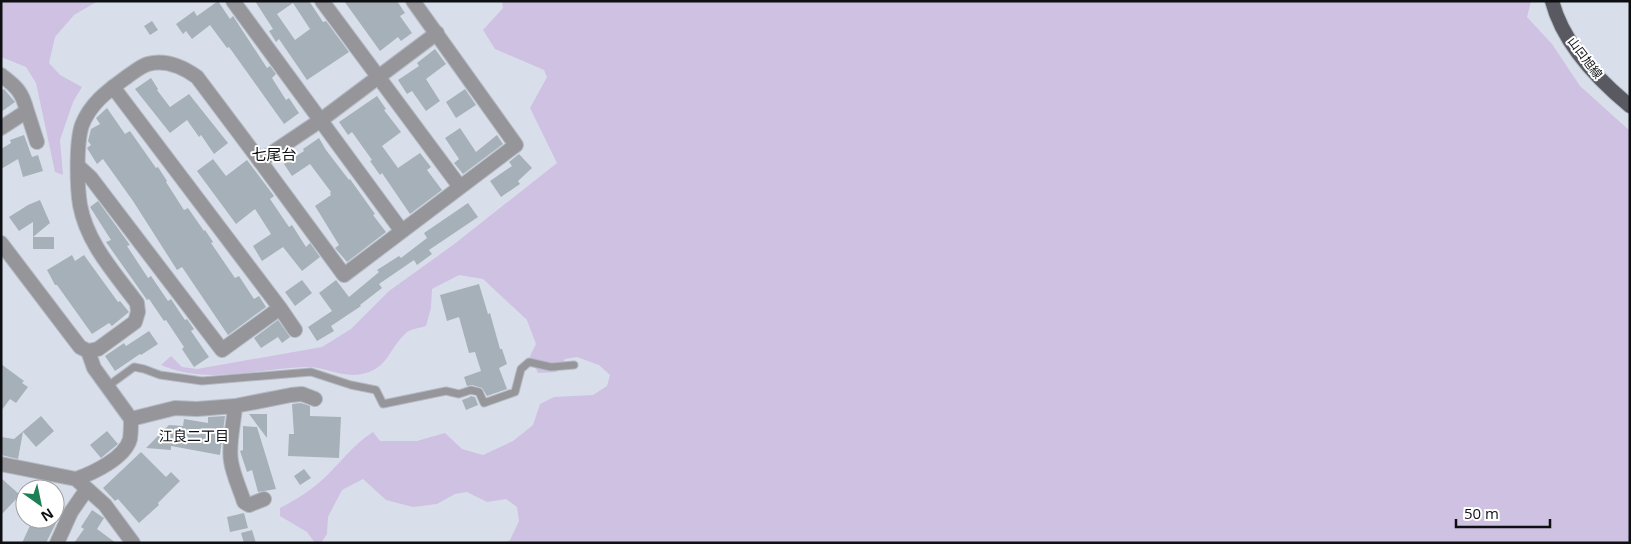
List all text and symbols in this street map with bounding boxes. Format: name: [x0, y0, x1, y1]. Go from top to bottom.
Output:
street label: 山口旭線: [1564, 33, 1607, 82]
district label: 七尾台: [251, 144, 297, 164]
district label: 江良二丁目: [159, 426, 229, 445]
north arrow: [15, 479, 65, 529]
scale bar: [1456, 496, 1550, 528]
text: 50 m: [1464, 503, 1499, 523]
text: N: [37, 504, 57, 526]

